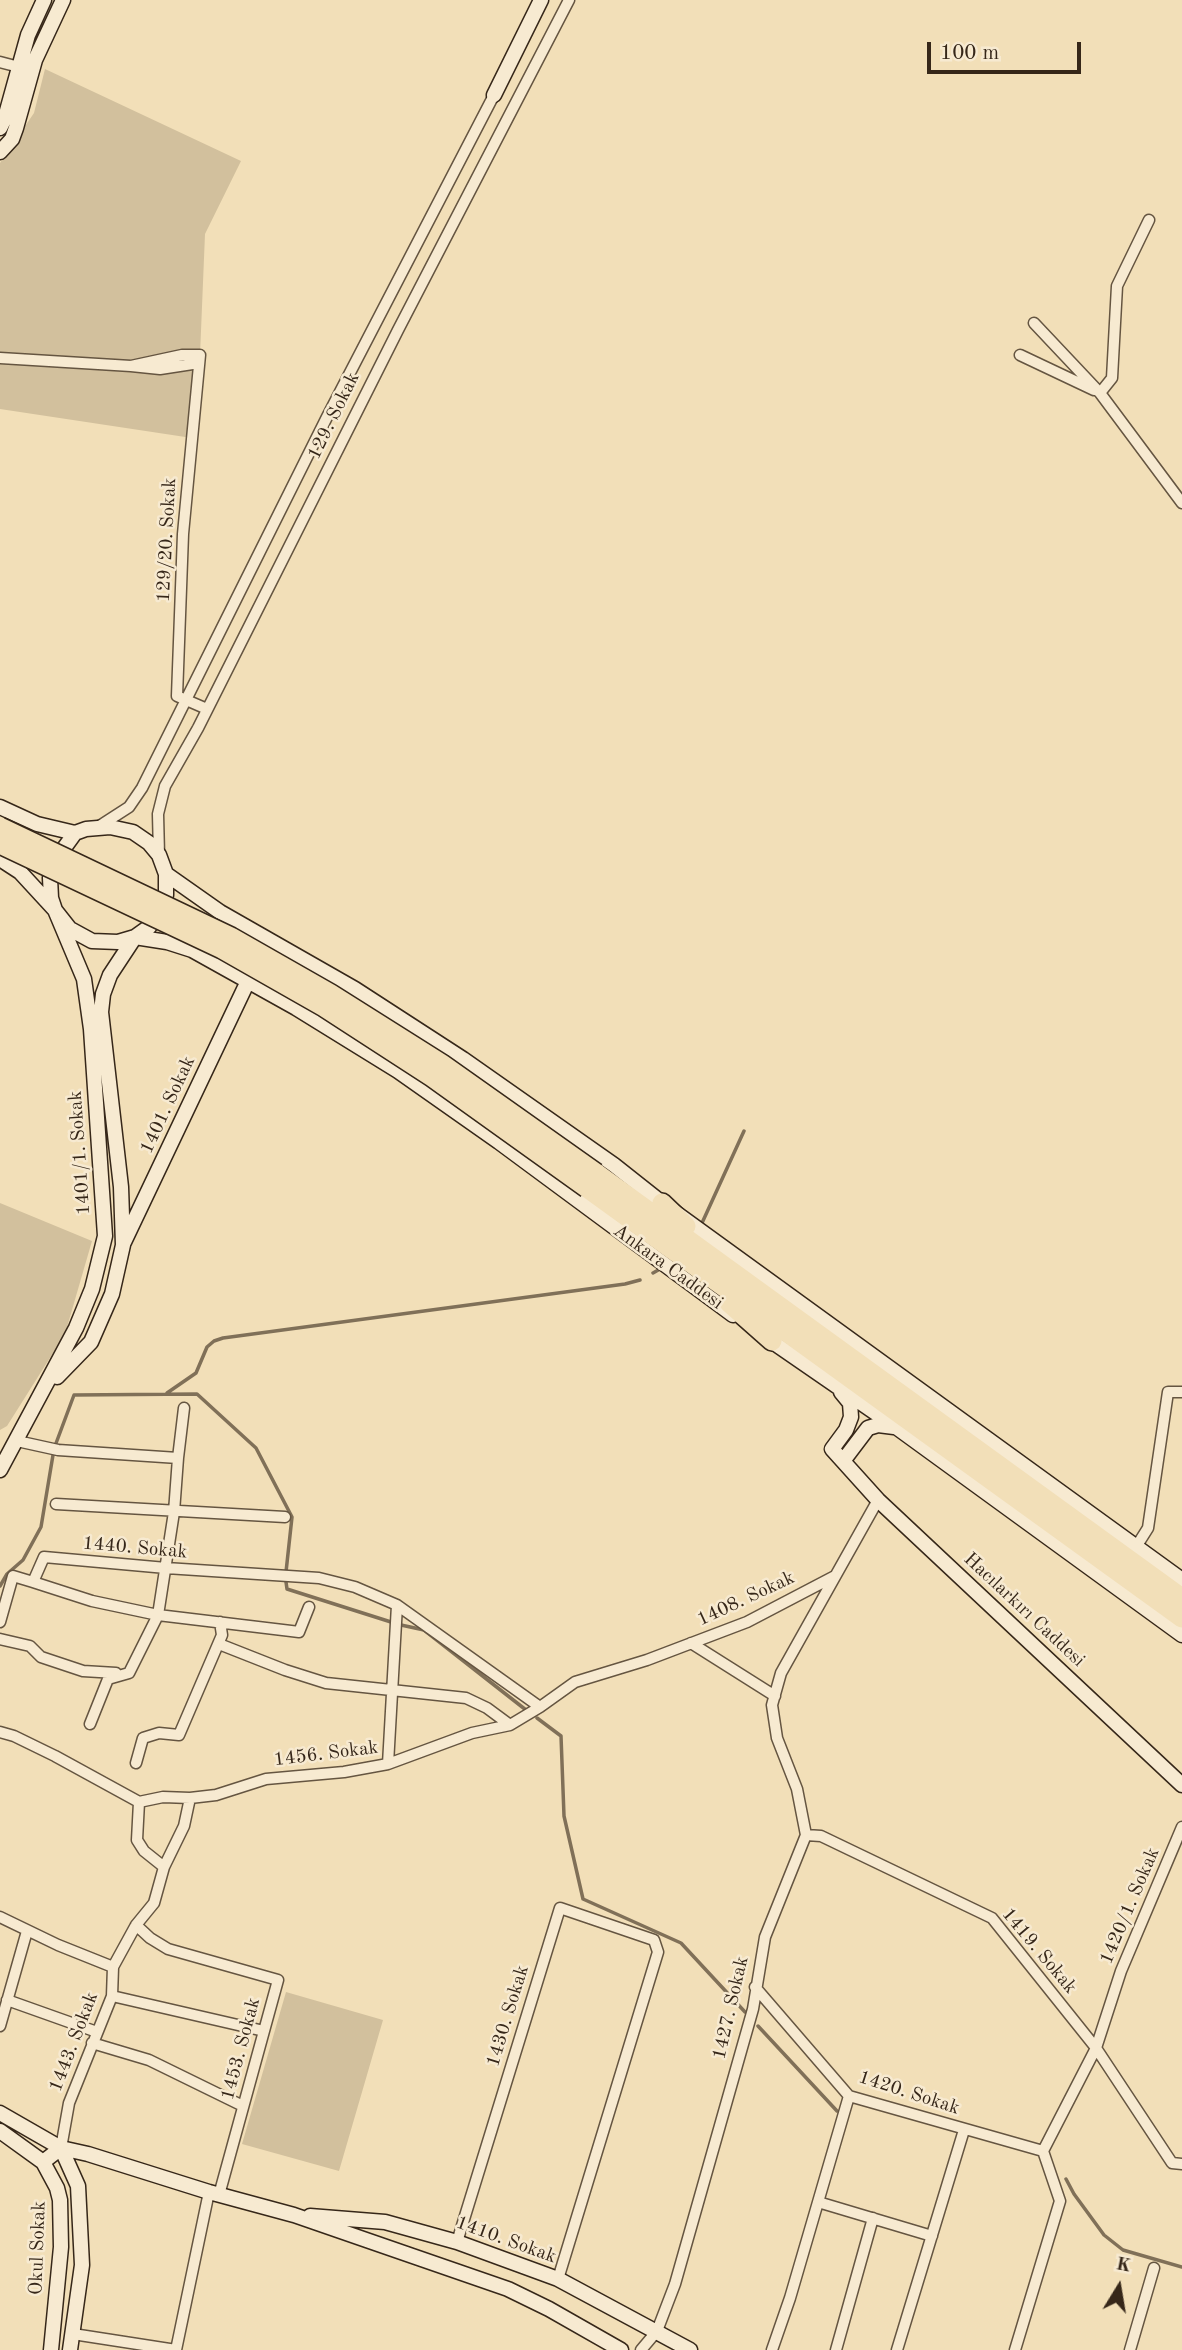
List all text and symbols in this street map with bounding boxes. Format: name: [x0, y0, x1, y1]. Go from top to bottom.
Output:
scale bar: [930, 28, 1084, 72]
text: 100 m: [940, 43, 999, 64]
street label: 129. Sokak: [303, 369, 365, 463]
street label: 129/20. Sokak: [152, 477, 182, 603]
street label: 1401. Sokak: [135, 1053, 201, 1157]
street label: 1401/1. Sokak: [64, 1090, 96, 1216]
street label: Ankara Caddesi: [608, 1219, 728, 1315]
street label: 1440. Sokak: [82, 1532, 188, 1564]
street label: Hacılarkırı Caddesi: [959, 1548, 1089, 1672]
street label: 1408. Sokak: [694, 1566, 798, 1632]
street label: 1456. Sokak: [272, 1736, 380, 1772]
street label: 1420/1. Sokak: [1095, 1844, 1165, 1968]
street label: 1419. Sokak: [996, 1903, 1082, 1999]
street label: 1427. Sokak: [708, 1954, 754, 2062]
street label: 1430. Sokak: [482, 1962, 534, 2070]
street label: 1443. Sokak: [45, 1989, 103, 2095]
street label: 1453. Sokak: [216, 1995, 266, 2103]
street label: 1420. Sokak: [856, 2066, 962, 2120]
street label: Okul Sokak: [25, 2201, 51, 2295]
street label: 1410. Sokak: [453, 2211, 559, 2269]
north arrow: [1084, 2252, 1154, 2322]
text: K: [1114, 2255, 1132, 2277]

